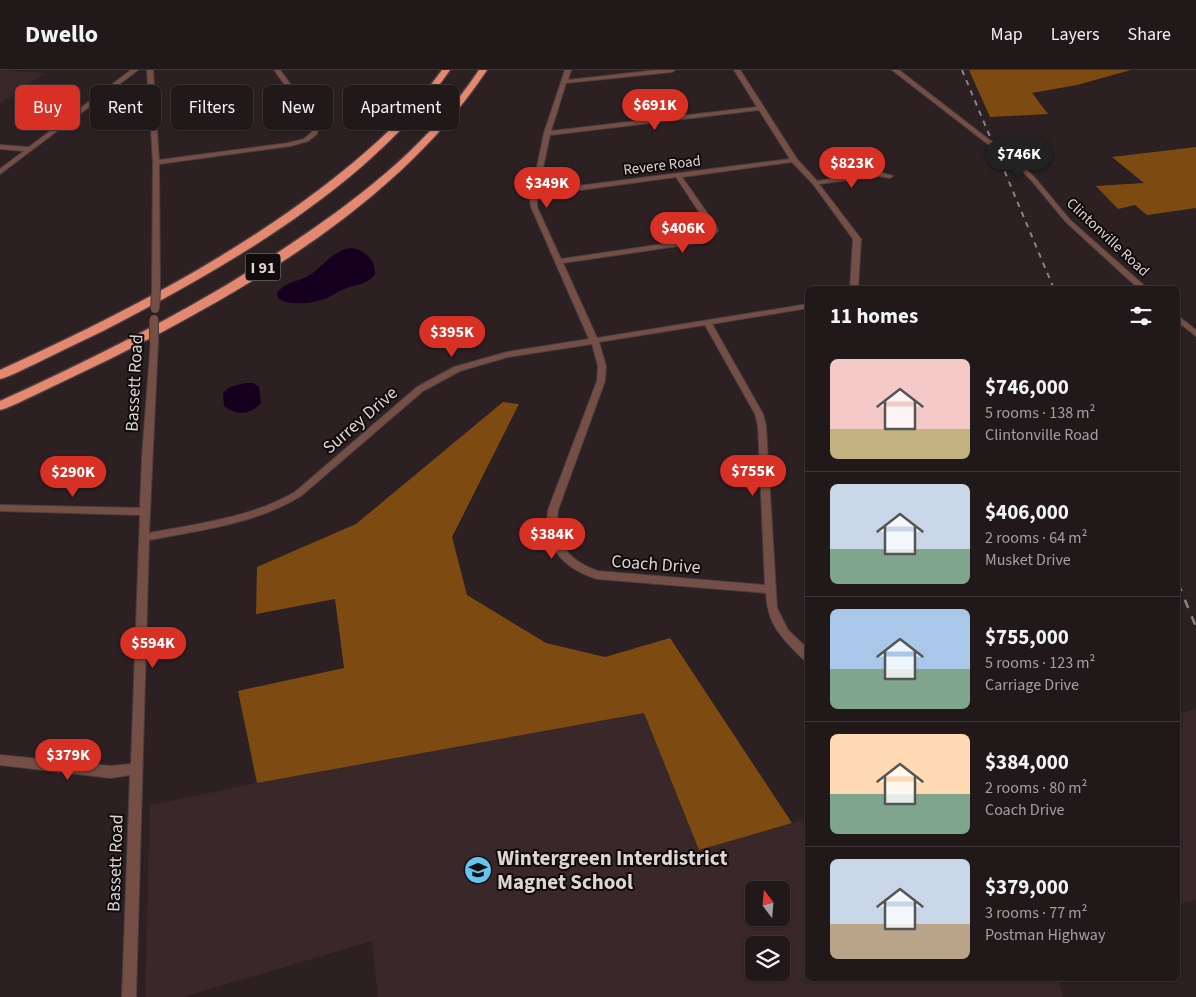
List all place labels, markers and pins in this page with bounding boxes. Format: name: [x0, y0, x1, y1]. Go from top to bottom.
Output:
pin: $691K: [620, 88, 690, 131]
pin: $746K: [984, 138, 1054, 180]
pin: $823K: [817, 146, 887, 189]
pin: $349K: [512, 166, 582, 209]
pin: $406K: [648, 212, 718, 254]
pin: $395K: [417, 316, 487, 358]
pin: $755K: [718, 454, 788, 497]
pin: $290K: [38, 456, 108, 498]
pin: $384K: [517, 518, 587, 560]
pin: $594K: [118, 626, 188, 669]
pin: $379K: [33, 738, 103, 781]
place label: Wintergreen Interdistrict Magnet School: [497, 843, 728, 897]
school or university icon: Wintergreen Interdistrict Magnet School: [463, 855, 493, 885]

